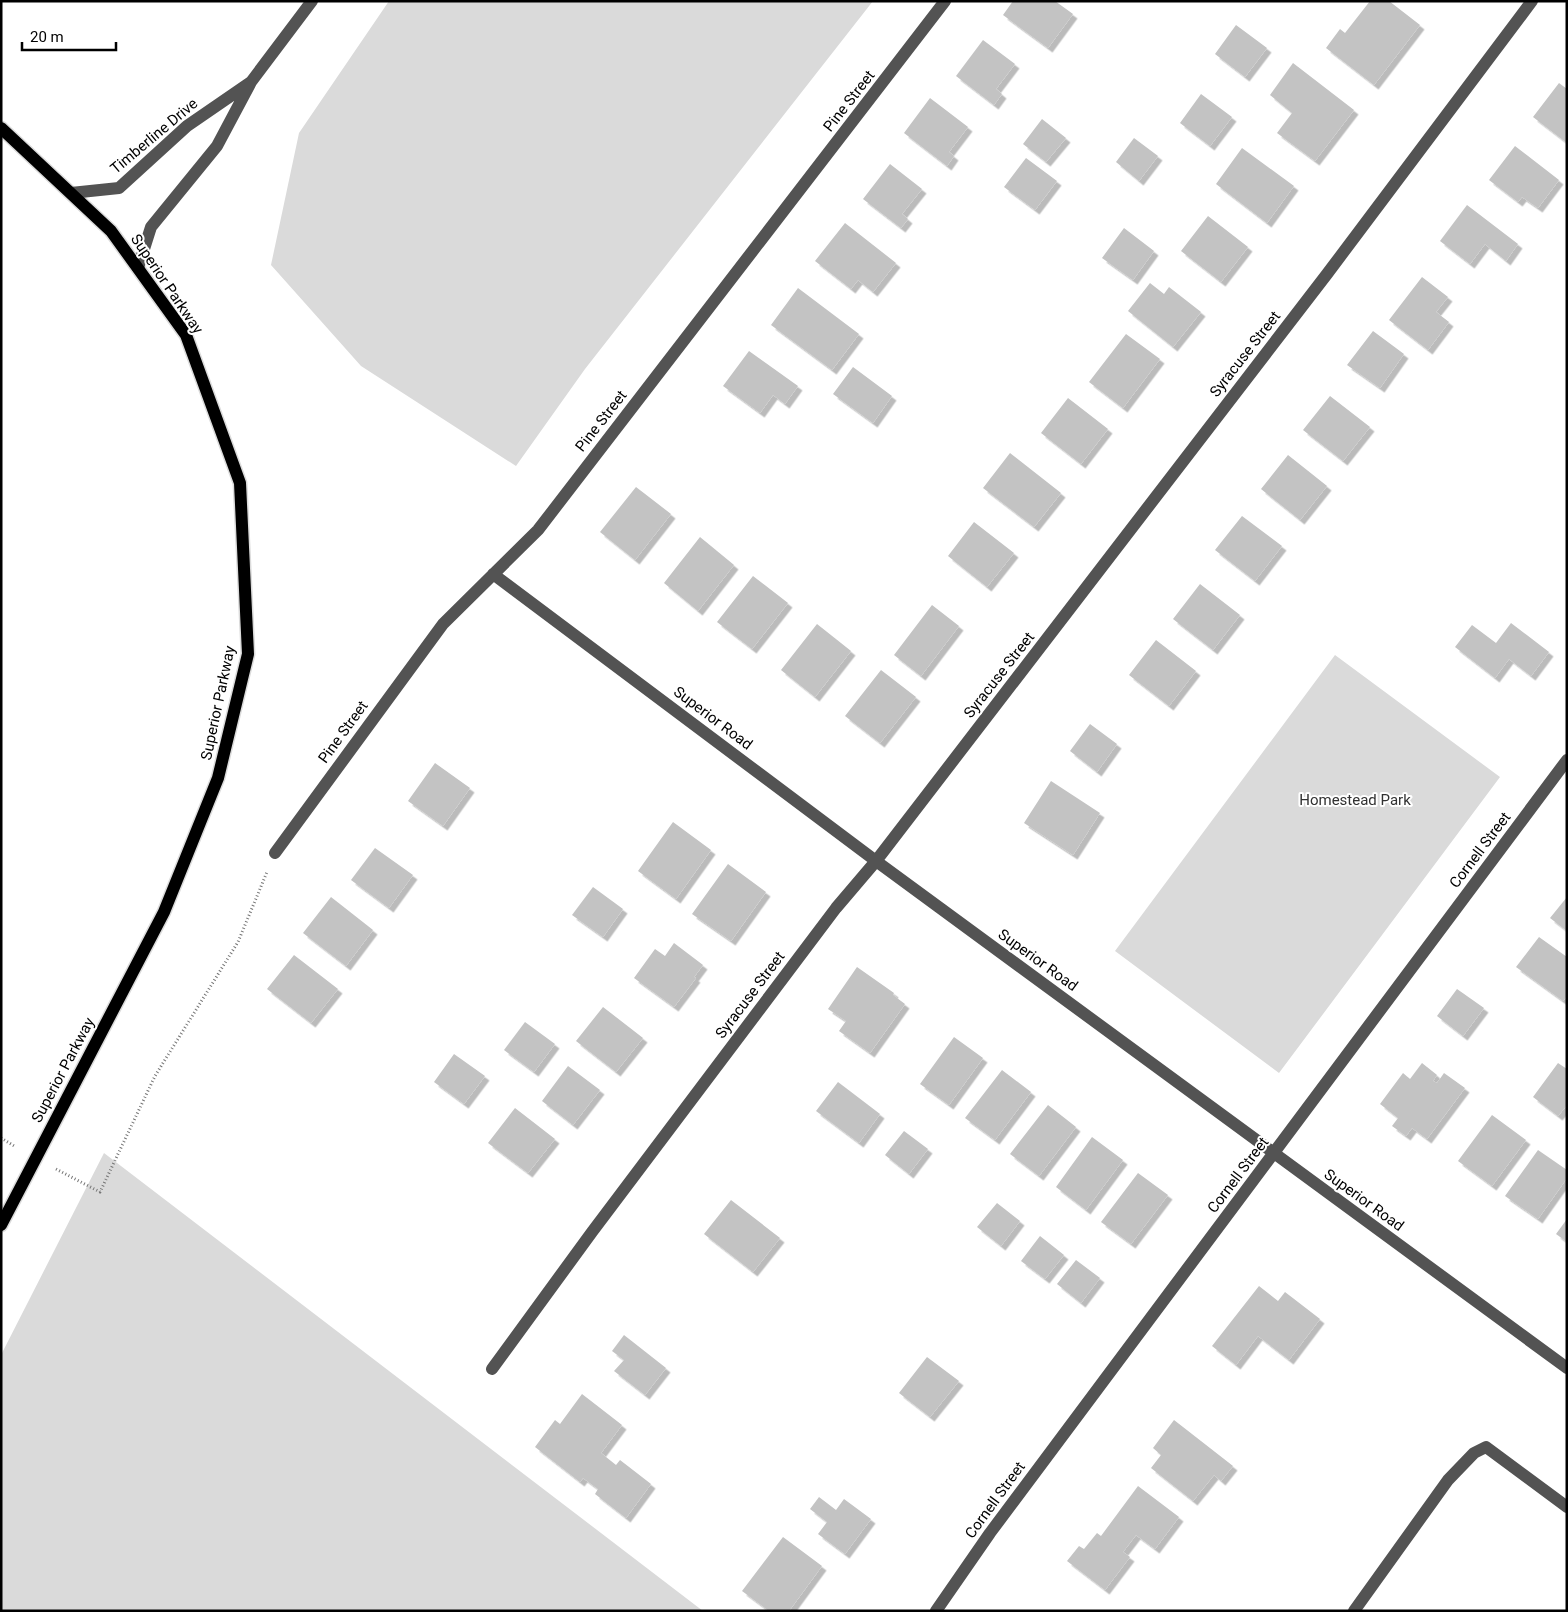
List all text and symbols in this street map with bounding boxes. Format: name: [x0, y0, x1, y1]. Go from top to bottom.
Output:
scale bar: [22, 20, 116, 52]
text: 20 m: [30, 28, 64, 46]
street label: Pine Street: [820, 67, 879, 135]
street label: Timberline Drive: [107, 94, 201, 178]
street label: Superior Parkway: [127, 231, 207, 337]
street label: Syracuse Street: [1206, 307, 1284, 401]
street label: Pine Street: [572, 387, 631, 455]
street label: Syracuse Street: [960, 628, 1038, 722]
street label: Superior Parkway: [197, 644, 239, 762]
street label: Superior Road: [670, 683, 756, 753]
street label: Pine Street: [314, 697, 372, 767]
park label: Homestead Park: [1299, 791, 1411, 809]
street label: Cornell Street: [1446, 808, 1514, 891]
street label: Superior Road: [995, 925, 1081, 995]
street label: Syracuse Street: [711, 948, 789, 1042]
street label: Superior Parkway: [28, 1014, 98, 1126]
street label: Cornell Street: [1204, 1133, 1272, 1216]
street label: Superior Road: [1321, 1165, 1407, 1235]
street label: Cornell Street: [961, 1458, 1029, 1542]

